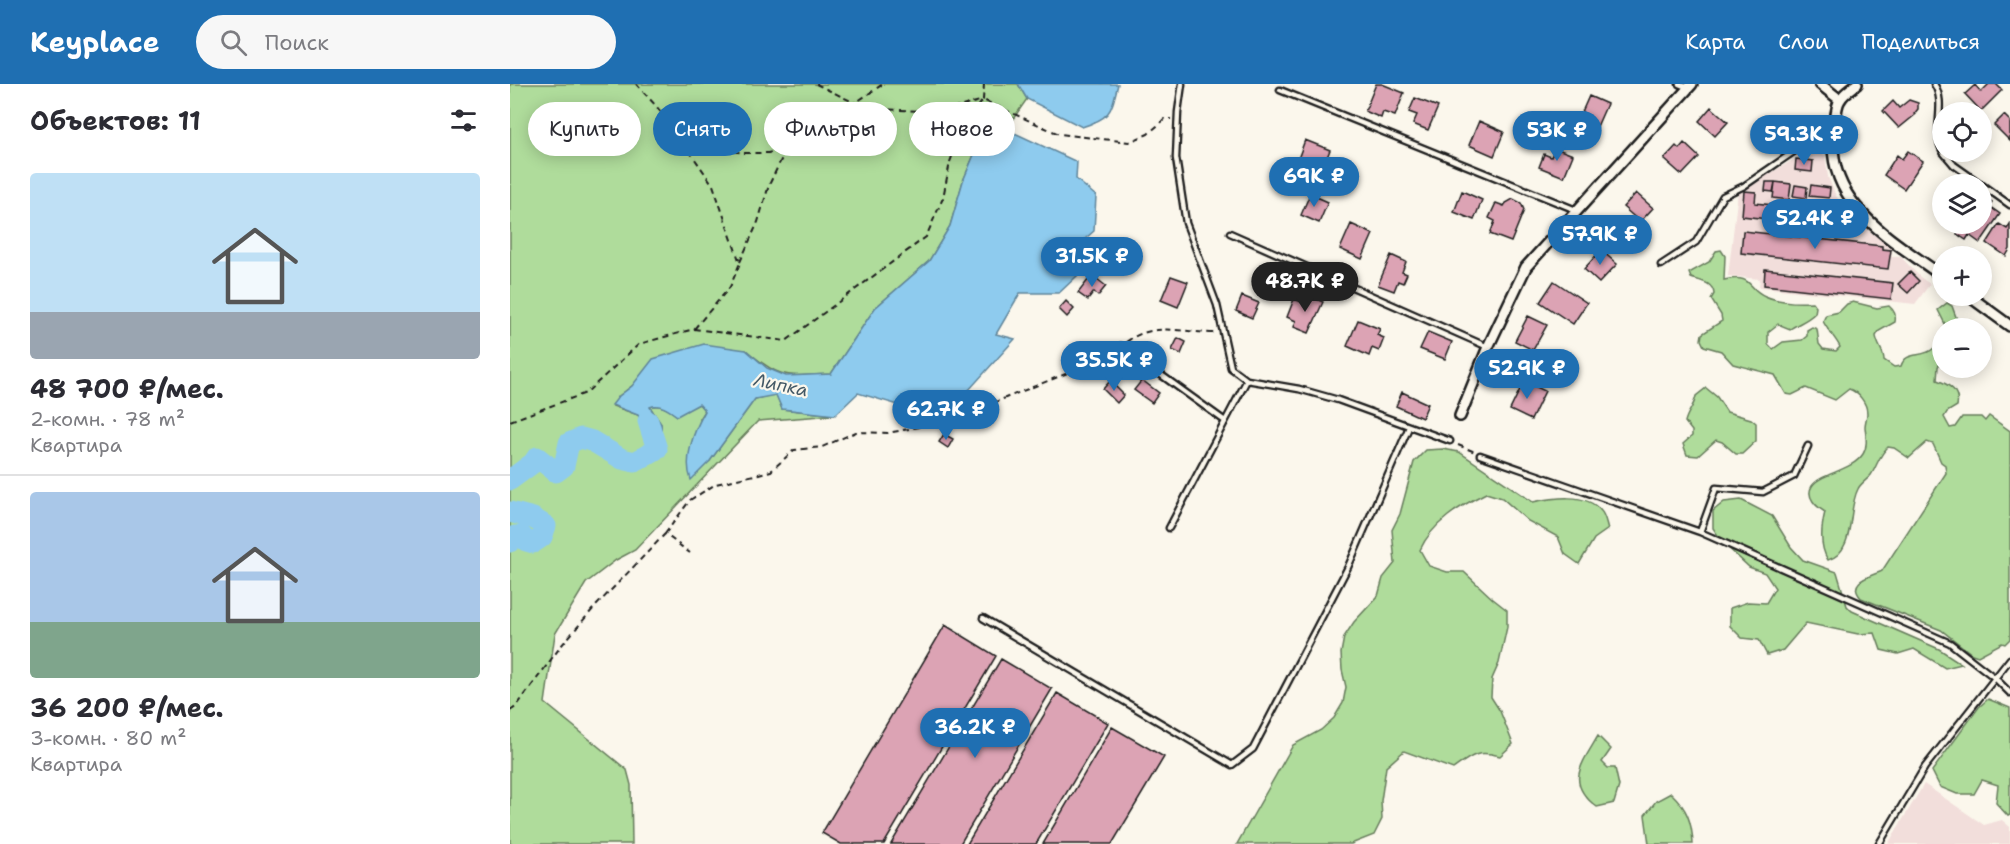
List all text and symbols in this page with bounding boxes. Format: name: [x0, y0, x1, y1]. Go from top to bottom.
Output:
search box: [196, 15, 616, 69]
text: Keyplace: [30, 23, 160, 61]
icon: search: [217, 26, 250, 59]
text: Поиск: [265, 28, 329, 57]
text: Карта: [1685, 28, 1745, 56]
text: Слои: [1778, 28, 1829, 56]
text: Поделиться: [1862, 28, 1980, 56]
chip: Купить: [528, 102, 641, 156]
chip: Снять: [653, 102, 752, 156]
chip: Фильтры: [764, 102, 897, 156]
chip: Новое: [909, 102, 1015, 156]
map controls: [1932, 102, 1992, 378]
button: locate: [1932, 102, 1992, 162]
text: Объектов: 11: [30, 103, 201, 138]
icon: filters: [447, 104, 480, 137]
pin: 53K ₽: [1515, 111, 1599, 162]
pin: 59.3K ₽: [1749, 115, 1859, 166]
text: 53K ₽: [1527, 117, 1587, 143]
text: 59.3K ₽: [1764, 121, 1844, 147]
pin: 69K ₽: [1272, 157, 1356, 208]
text: 69K ₽: [1283, 163, 1345, 189]
button: layers: [1932, 174, 1992, 234]
pin: 52.4K ₽: [1760, 199, 1870, 250]
text: 52.4K ₽: [1776, 205, 1854, 231]
icon: home: [201, 212, 309, 320]
pin: 57.9K ₽: [1545, 215, 1655, 266]
text: 57.9K ₽: [1562, 221, 1638, 247]
pin: 31.5K ₽: [1037, 237, 1147, 288]
text: 31.5K ₽: [1055, 243, 1129, 269]
button: +: [1932, 246, 1992, 306]
pin: 48.7K ₽: [1250, 262, 1360, 313]
text: 48.7K ₽: [1265, 268, 1345, 294]
button: −: [1932, 318, 1992, 378]
pin: 35.5K ₽: [1059, 341, 1169, 392]
text: 35.5K ₽: [1075, 347, 1153, 373]
pin: 52.9K ₽: [1472, 349, 1582, 400]
text: 52.9K ₽: [1488, 355, 1566, 381]
water label: Липка: [751, 367, 810, 402]
text: 48 700 ₽/мес.: [30, 371, 224, 406]
pin: 62.7K ₽: [891, 390, 1001, 441]
text: 62.7K ₽: [906, 396, 986, 422]
text: 2-комн. · 78 m²: [30, 406, 185, 432]
text: Квартира: [30, 432, 122, 458]
icon: home: [201, 531, 309, 639]
text: 36 200 ₽/мес.: [30, 690, 224, 725]
pin: 36.2K ₽: [920, 708, 1030, 759]
text: 36.2K ₽: [934, 714, 1016, 740]
text: 3-комн. · 80 m²: [30, 725, 186, 751]
text: Квартира: [30, 751, 122, 777]

